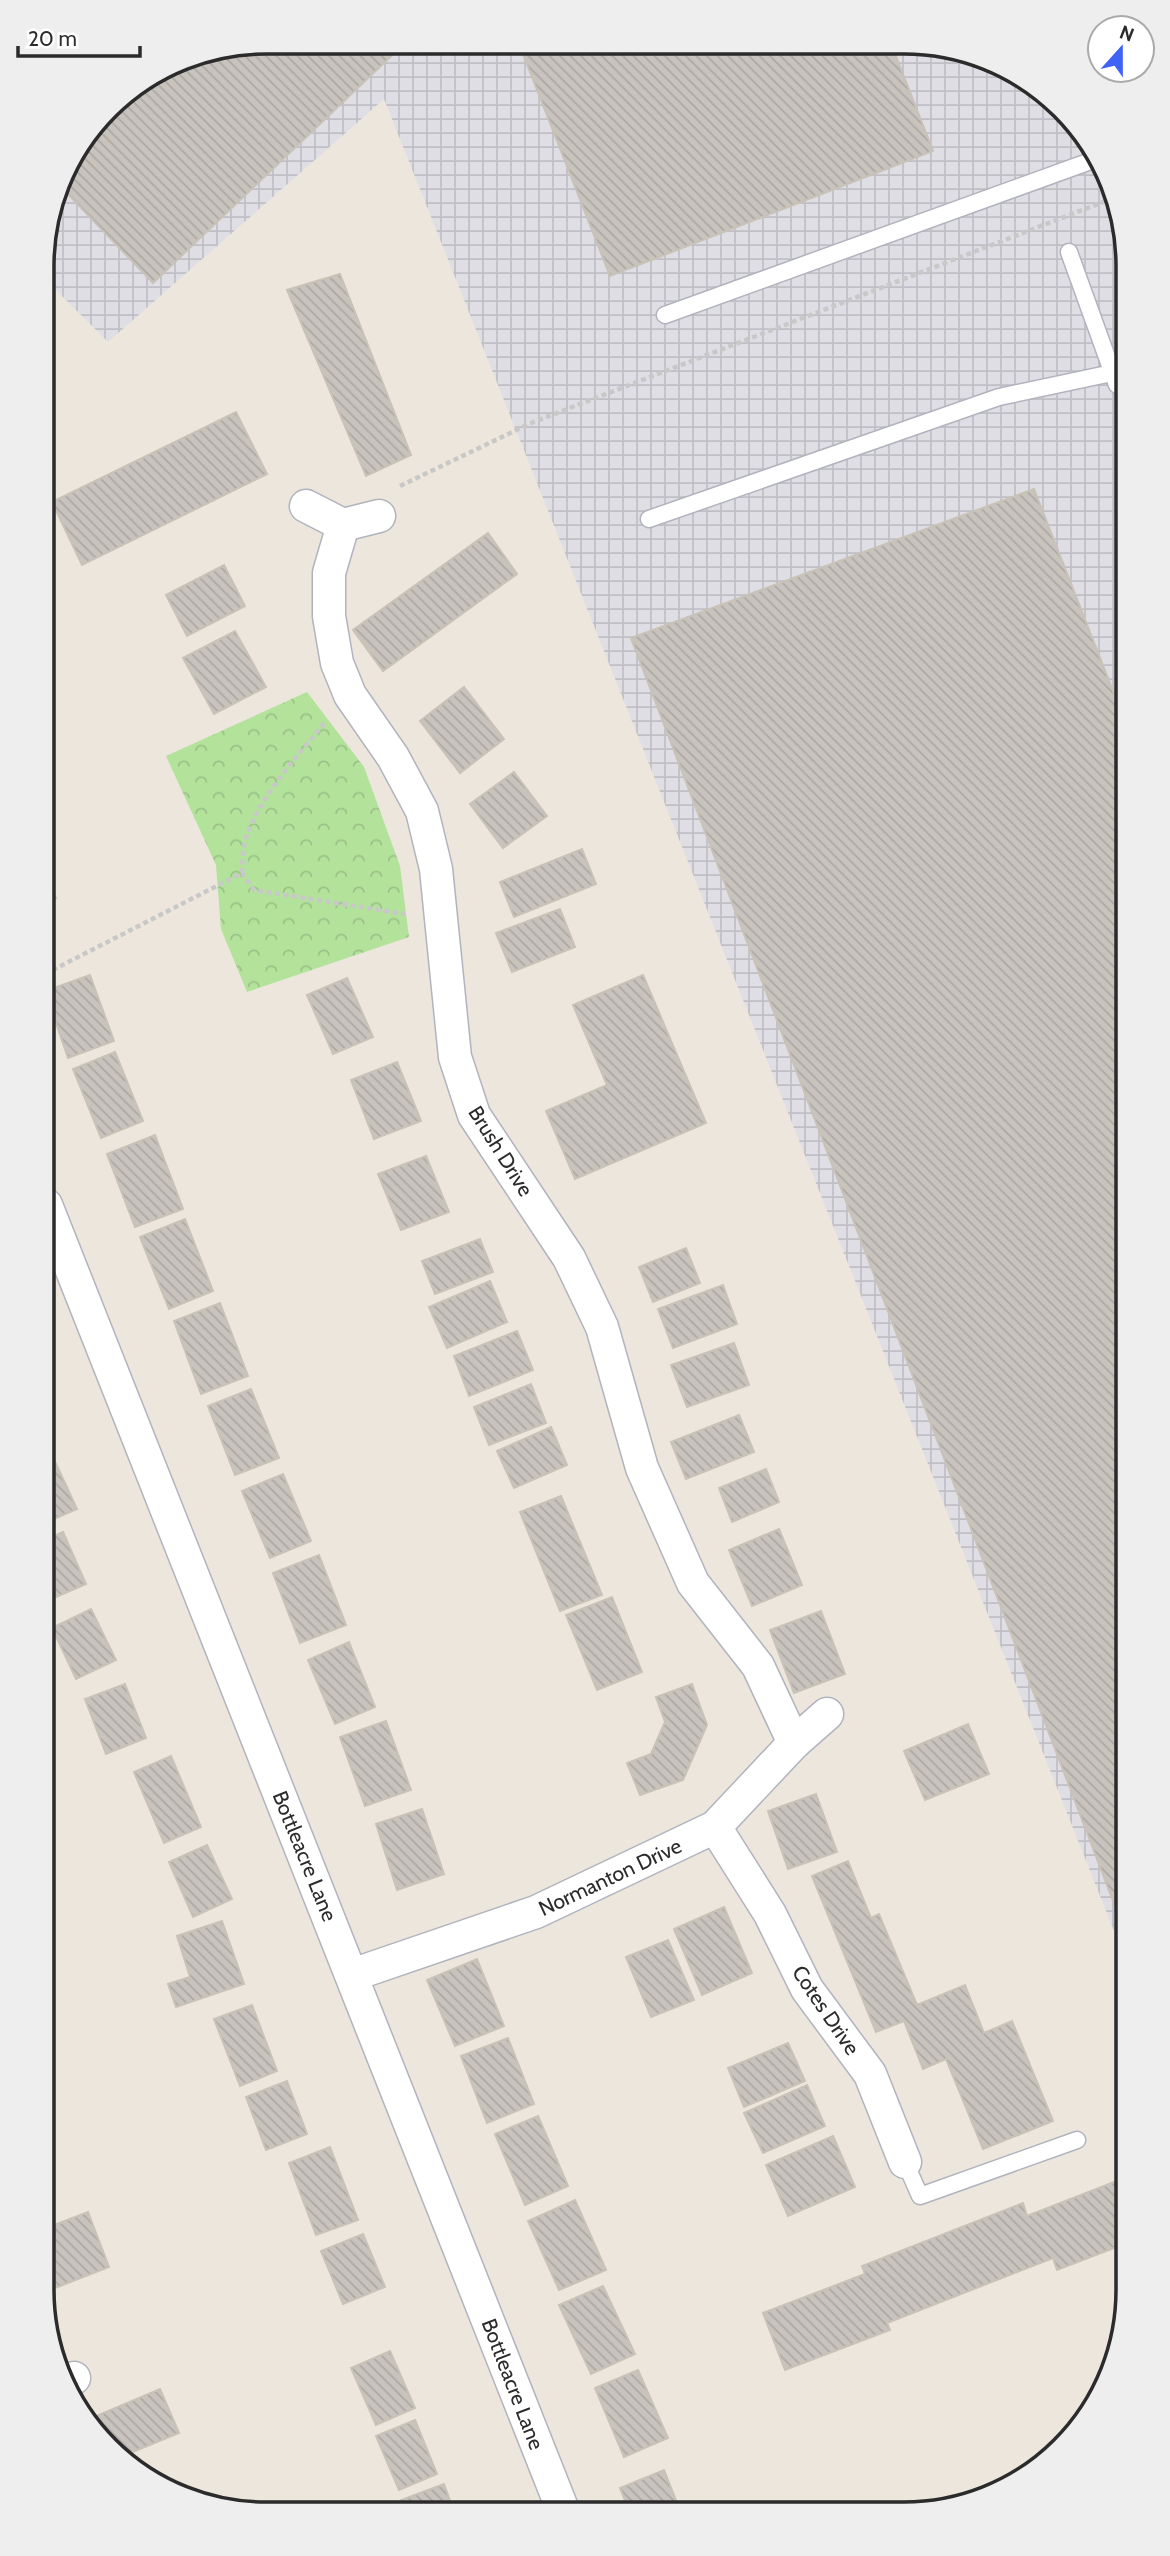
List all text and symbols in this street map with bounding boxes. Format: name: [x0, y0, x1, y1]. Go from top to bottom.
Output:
scale bar: [18, 14, 140, 58]
north arrow: [1086, 14, 1156, 84]
text: N: [1117, 20, 1137, 47]
text: 20 m: [28, 26, 77, 51]
street label: Brush Drive: [463, 1101, 539, 1201]
street label: Bottleacre Lane: [268, 1787, 343, 1925]
street label: Normanton Drive: [535, 1833, 686, 1921]
street label: Cotes Drive: [787, 1961, 865, 2060]
street label: Bottleacre Lane: [477, 2315, 550, 2453]

